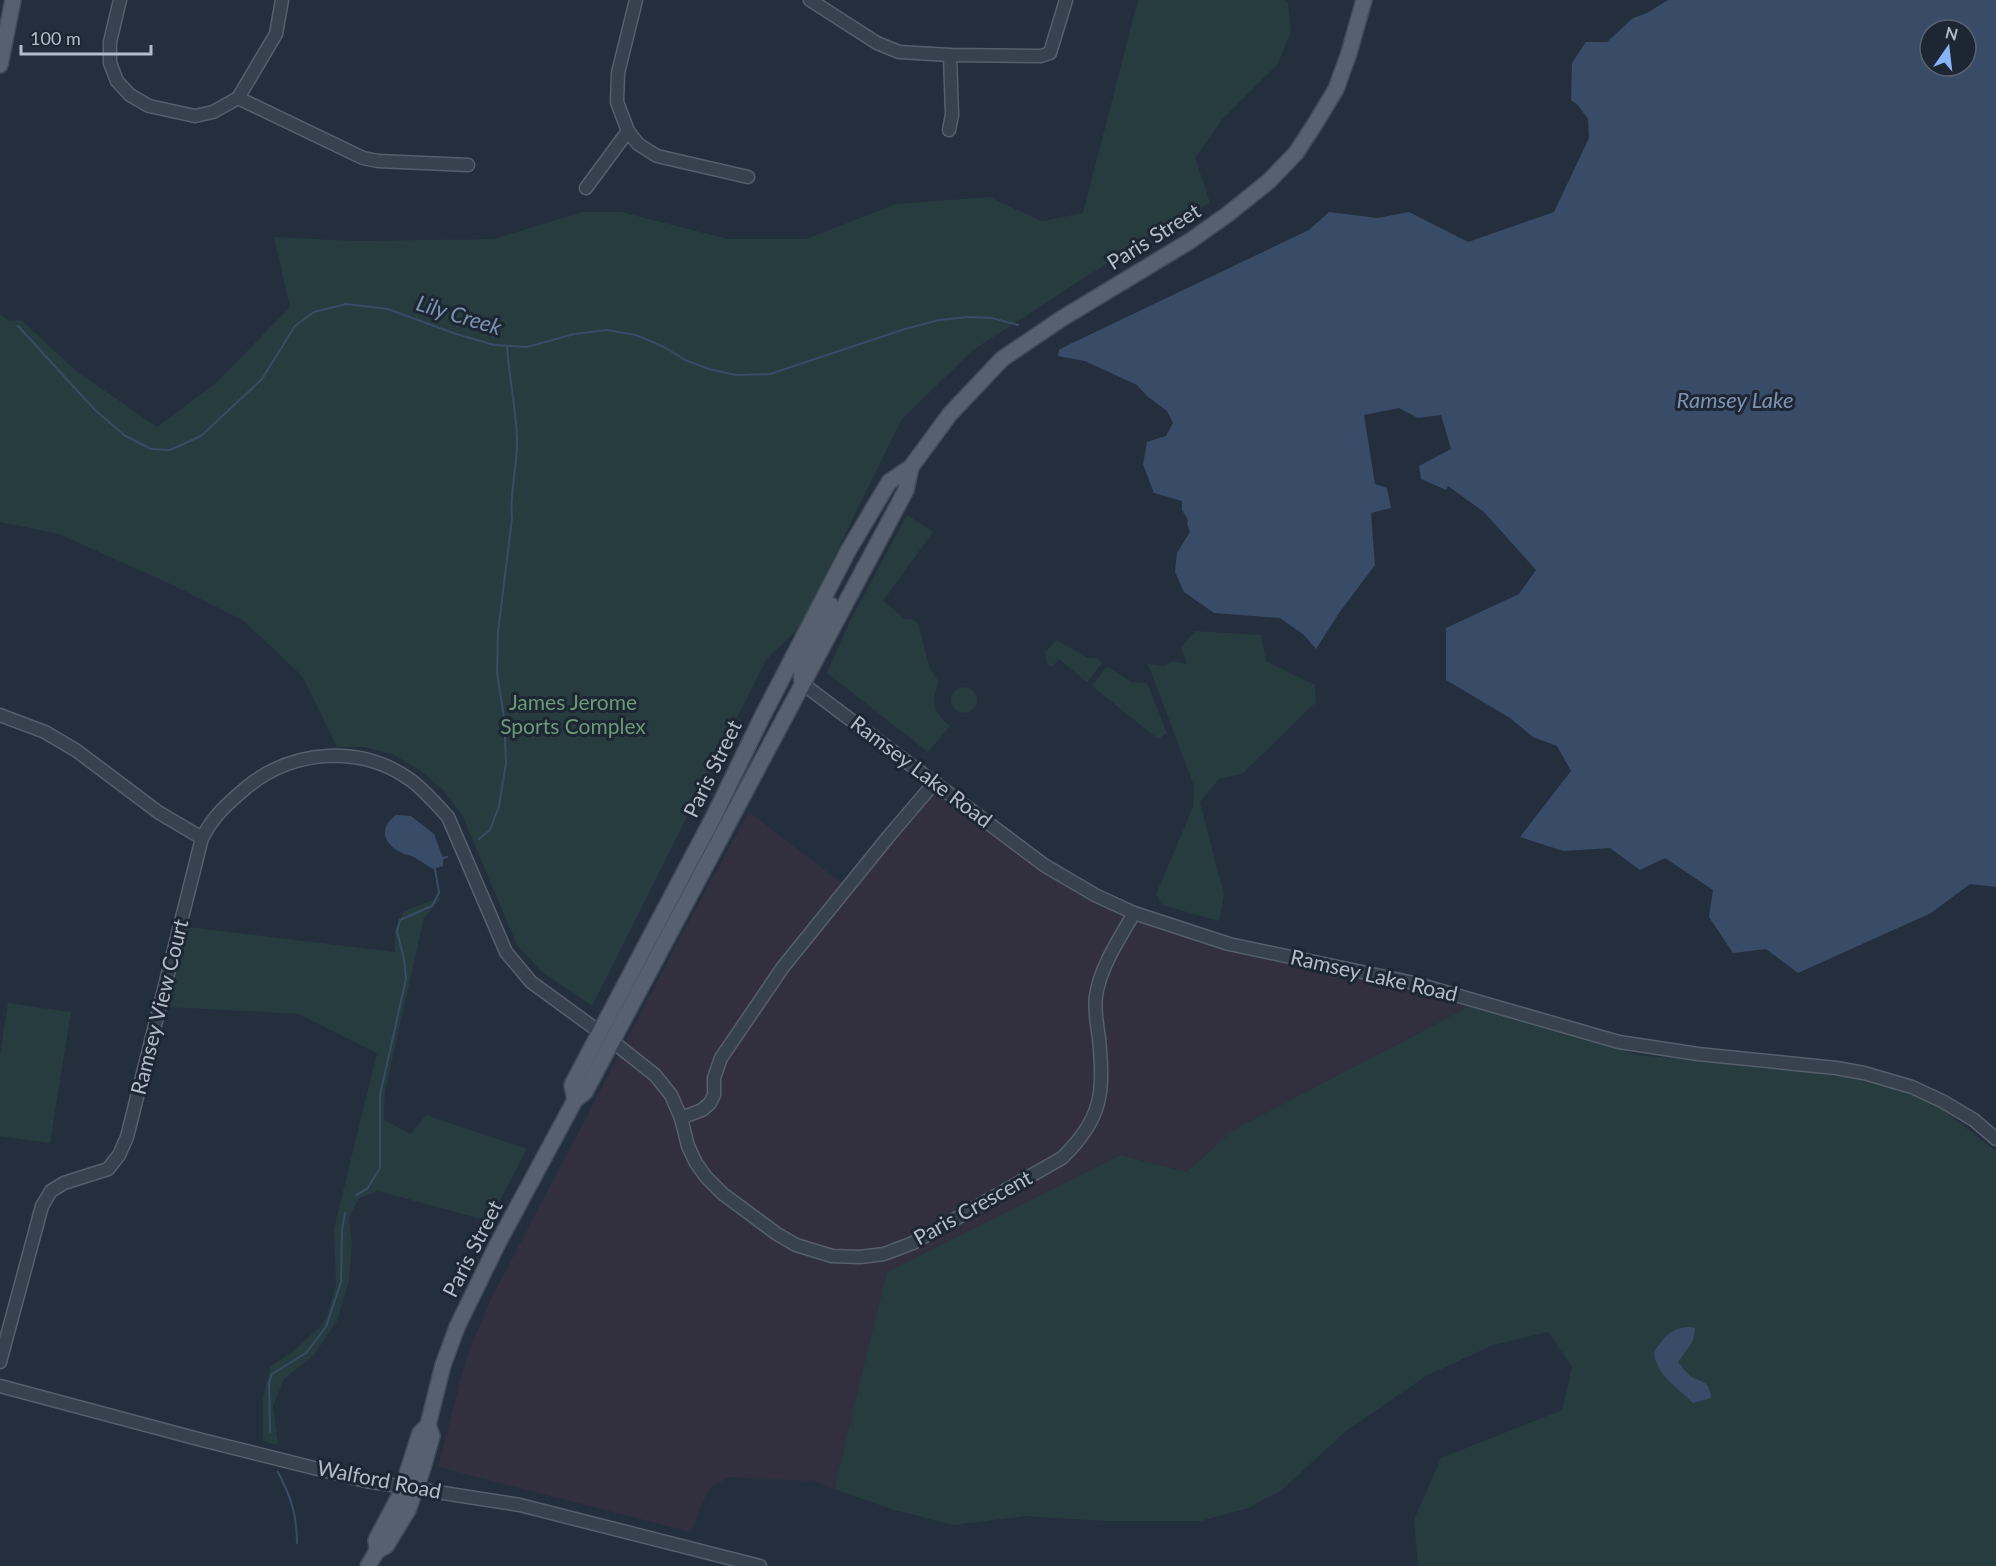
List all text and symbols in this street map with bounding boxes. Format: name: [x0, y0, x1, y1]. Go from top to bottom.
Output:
scale bar: [21, 18, 152, 56]
north arrow: [1918, 18, 1978, 78]
text: N: [1943, 22, 1960, 44]
text: 100 m: [30, 27, 81, 49]
street label: Paris Street: [1102, 197, 1205, 274]
water label: Lily Creek: [413, 289, 506, 340]
water label: Ramsey Lake: [1677, 386, 1793, 413]
park label: James Jerome Sports Complex: [500, 689, 646, 738]
street label: Ramsey Lake Road: [846, 709, 998, 832]
street label: Paris Street: [677, 715, 746, 821]
street label: Ramsey View Court: [125, 916, 193, 1097]
street label: Ramsey Lake Road: [1288, 943, 1460, 1006]
street label: Paris Crescent: [909, 1164, 1036, 1249]
street label: Paris Street: [437, 1195, 507, 1301]
street label: Walford Road: [315, 1454, 443, 1503]

